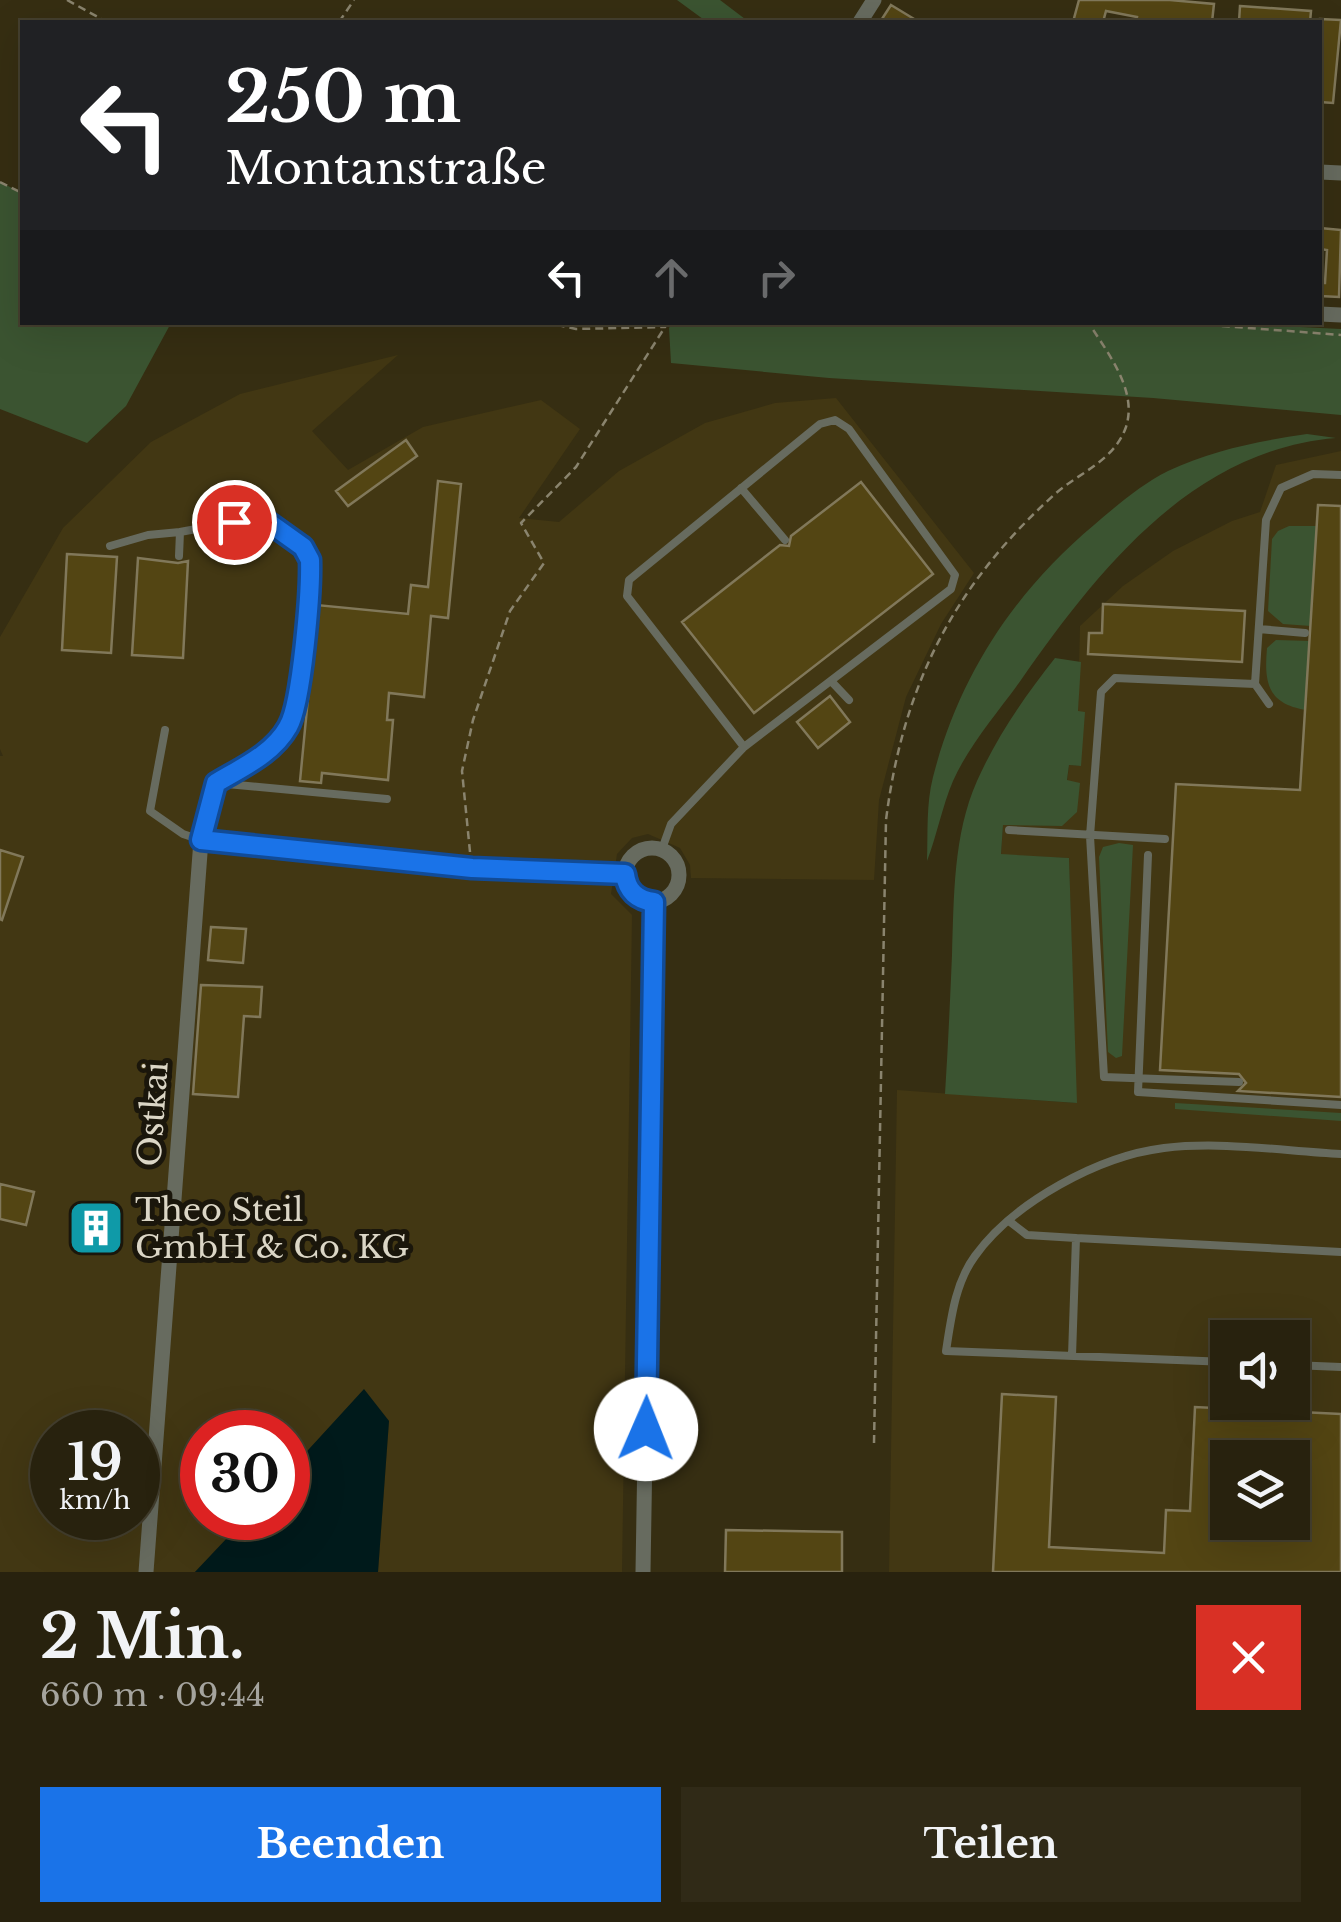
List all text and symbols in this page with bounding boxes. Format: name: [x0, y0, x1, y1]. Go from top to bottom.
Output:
text: 250 m: [225, 54, 461, 141]
icon: left: [60, 60, 190, 190]
text: Montanstraße: [225, 140, 547, 196]
icon: left: [539, 250, 594, 305]
icon: ahead: [644, 250, 699, 305]
icon: right: [749, 250, 804, 305]
pin: [192, 480, 277, 565]
icon: arrive: [207, 495, 262, 550]
street label: Ostkai: [129, 1060, 177, 1168]
place label: Theo Steil GmbH & Co. KG: [135, 1190, 409, 1267]
building icon: Theo Steil GmbH & Co. KG: [66, 1198, 126, 1258]
map controls: [1210, 1320, 1310, 1540]
button: sound: [1210, 1320, 1310, 1420]
position arrow: [594, 1377, 698, 1481]
speed limit sign: 30: [180, 1410, 310, 1540]
text: 19: [67, 1431, 123, 1494]
button: layers: [1210, 1440, 1310, 1540]
text: km/h: [60, 1485, 130, 1516]
text: 2 Min.: [40, 1600, 245, 1674]
button: close: [1196, 1605, 1301, 1710]
text: 660 m · 09:44: [40, 1675, 265, 1715]
button: Beenden: [40, 1787, 661, 1902]
button: Teilen: [681, 1787, 1301, 1902]

